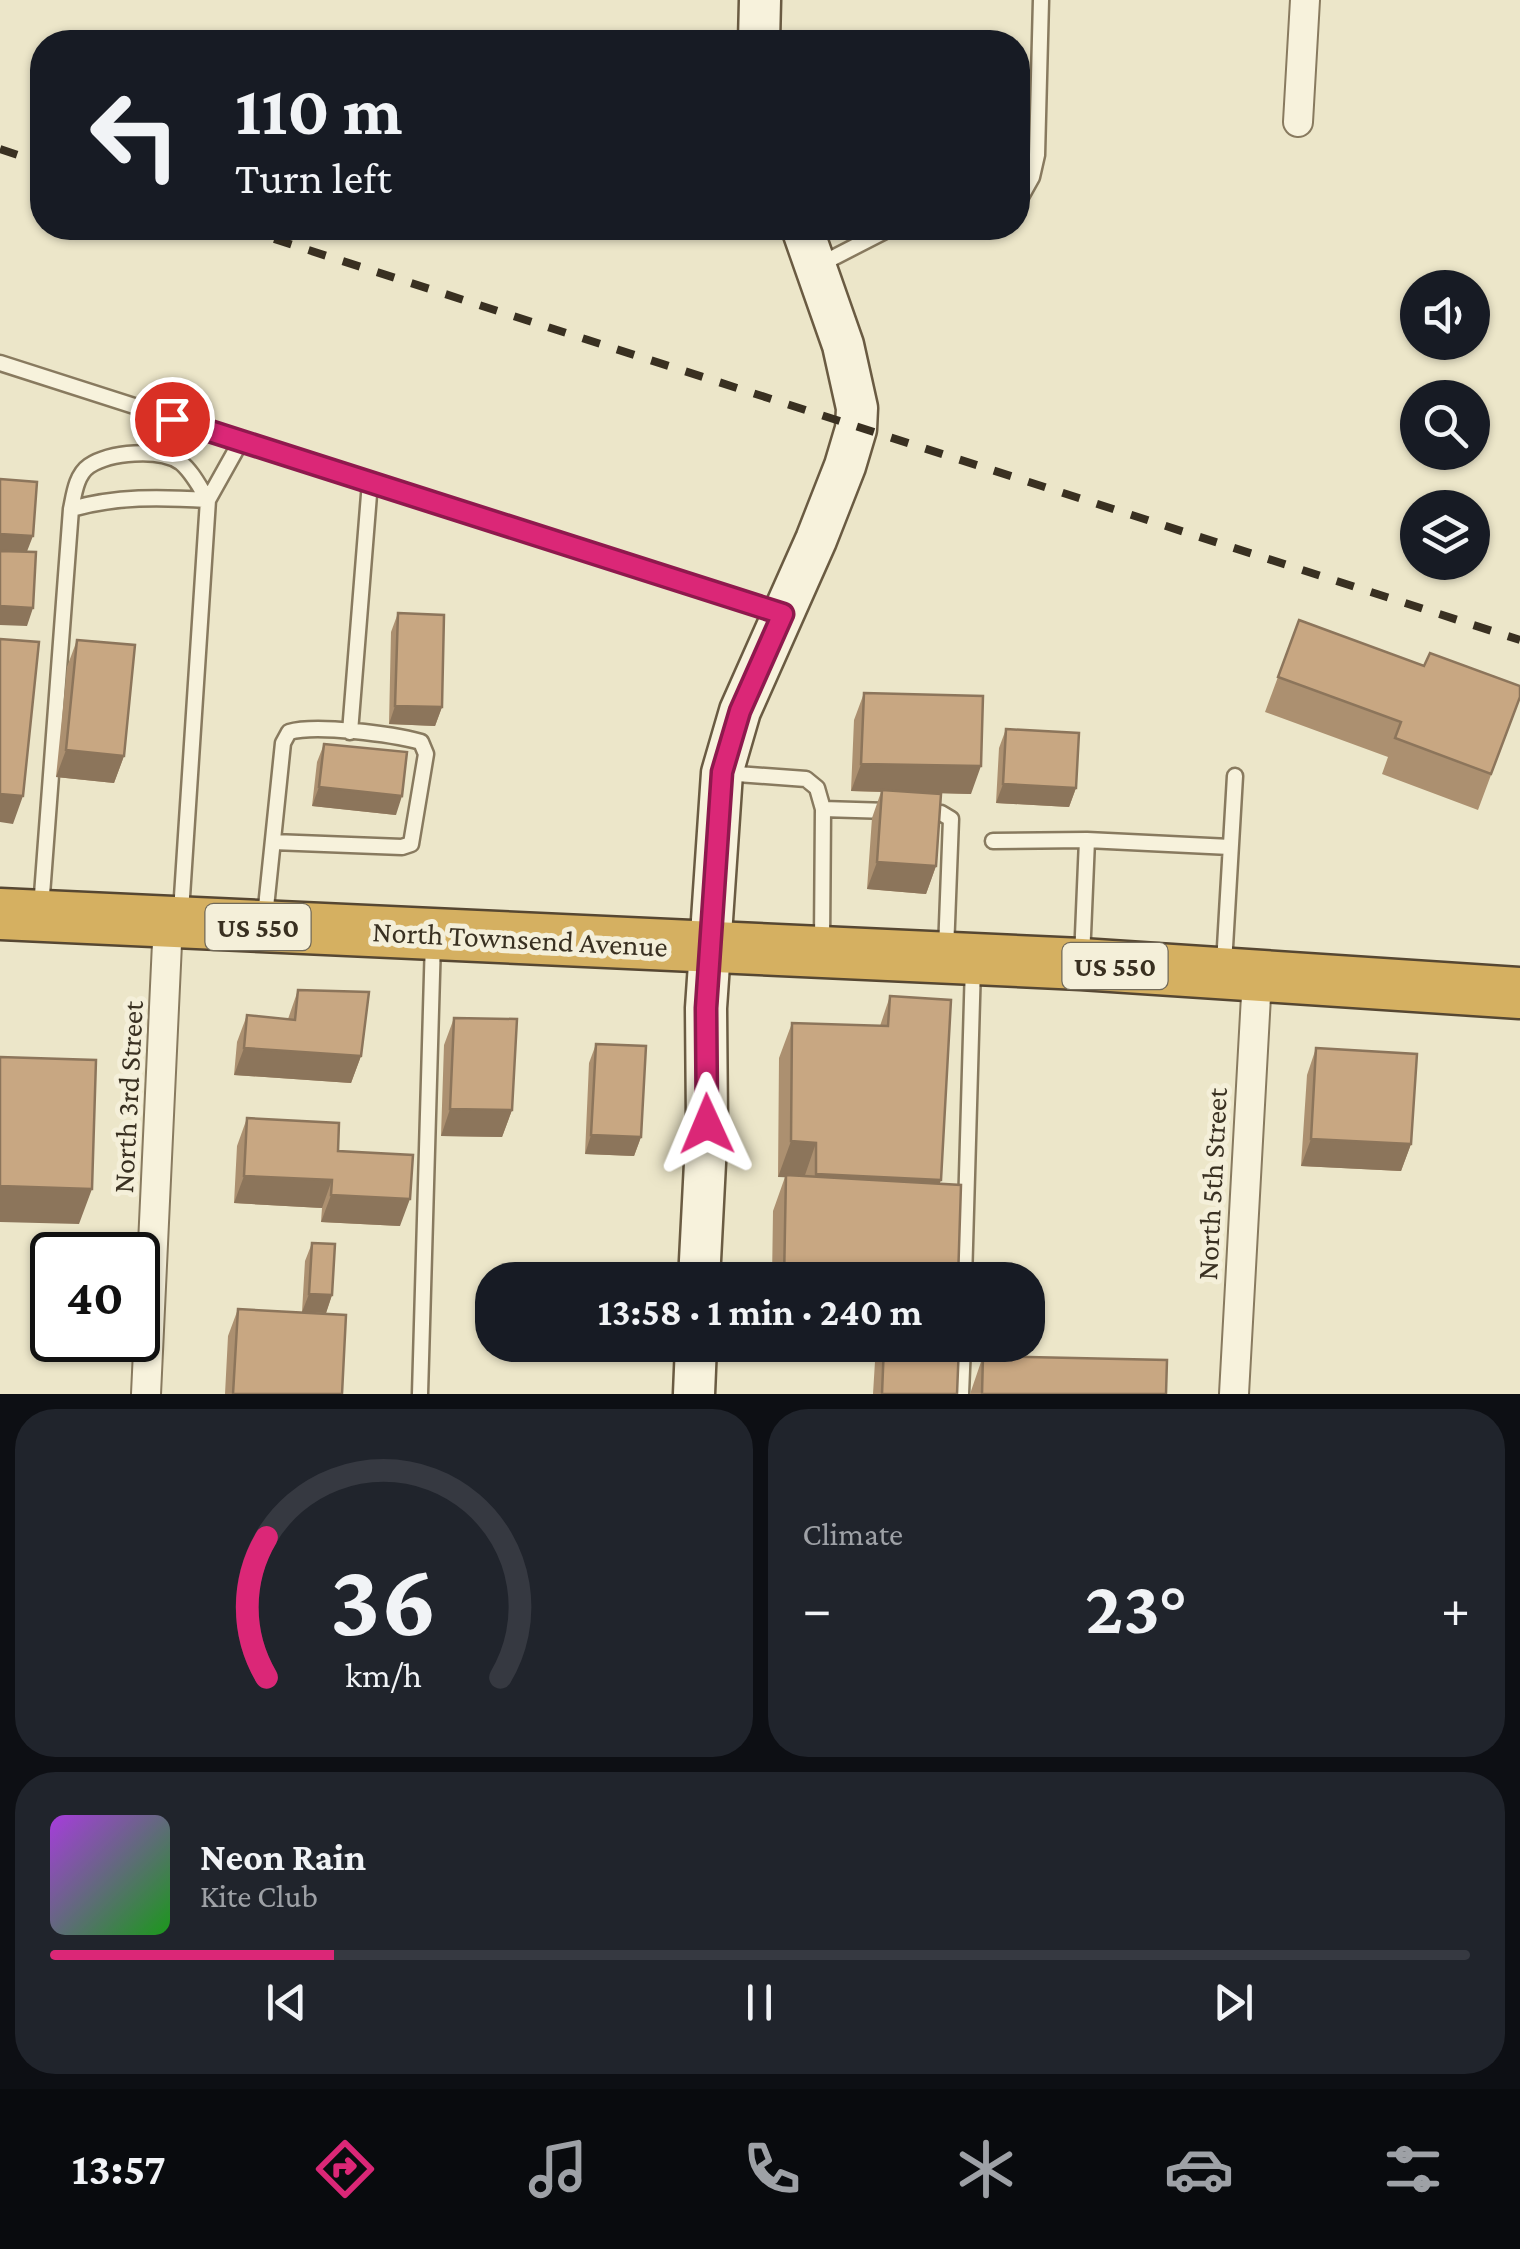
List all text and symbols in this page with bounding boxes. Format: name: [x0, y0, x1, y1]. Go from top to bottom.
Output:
icon: left: [70, 70, 200, 200]
text: 110 m: [235, 71, 403, 149]
text: Turn left: [235, 153, 392, 203]
map controls: [1400, 270, 1490, 580]
button: sound: [1400, 270, 1490, 360]
pin: [130, 377, 215, 462]
button: search: [1400, 380, 1490, 470]
icon: arrive: [145, 392, 200, 447]
button: layers: [1400, 490, 1490, 580]
road number: US 550: [206, 904, 310, 950]
street label: North Townsend Avenue: [371, 914, 669, 963]
road number: US 550: [1062, 943, 1168, 989]
street label: North 3rd Street: [106, 999, 149, 1194]
position arrow: [655, 1072, 759, 1176]
street label: North 5th Street: [1190, 1086, 1233, 1281]
speed limit sign: 40: [30, 1232, 160, 1362]
text: 13:58 · 1 min · 240 m: [598, 1291, 922, 1333]
text: Climate: [803, 1516, 903, 1552]
text: 36: [330, 1542, 438, 1657]
text: 23°: [1085, 1566, 1188, 1649]
text: −: [803, 1578, 832, 1639]
text: +: [1441, 1578, 1470, 1639]
text: km/h: [345, 1655, 422, 1695]
text: Neon Rain: [200, 1836, 366, 1878]
text: Kite Club: [200, 1878, 318, 1914]
icon: previous: [259, 1975, 314, 2030]
icon: pause: [732, 1975, 787, 2030]
icon: next: [1206, 1975, 1261, 2030]
icon: directions: [310, 2134, 380, 2204]
icon: music: [523, 2134, 593, 2204]
icon: phone: [737, 2134, 807, 2204]
icon: climate: [951, 2134, 1021, 2204]
icon: car: [1164, 2134, 1234, 2204]
icon: filters: [1378, 2134, 1448, 2204]
text: 13:57: [72, 2144, 166, 2194]

